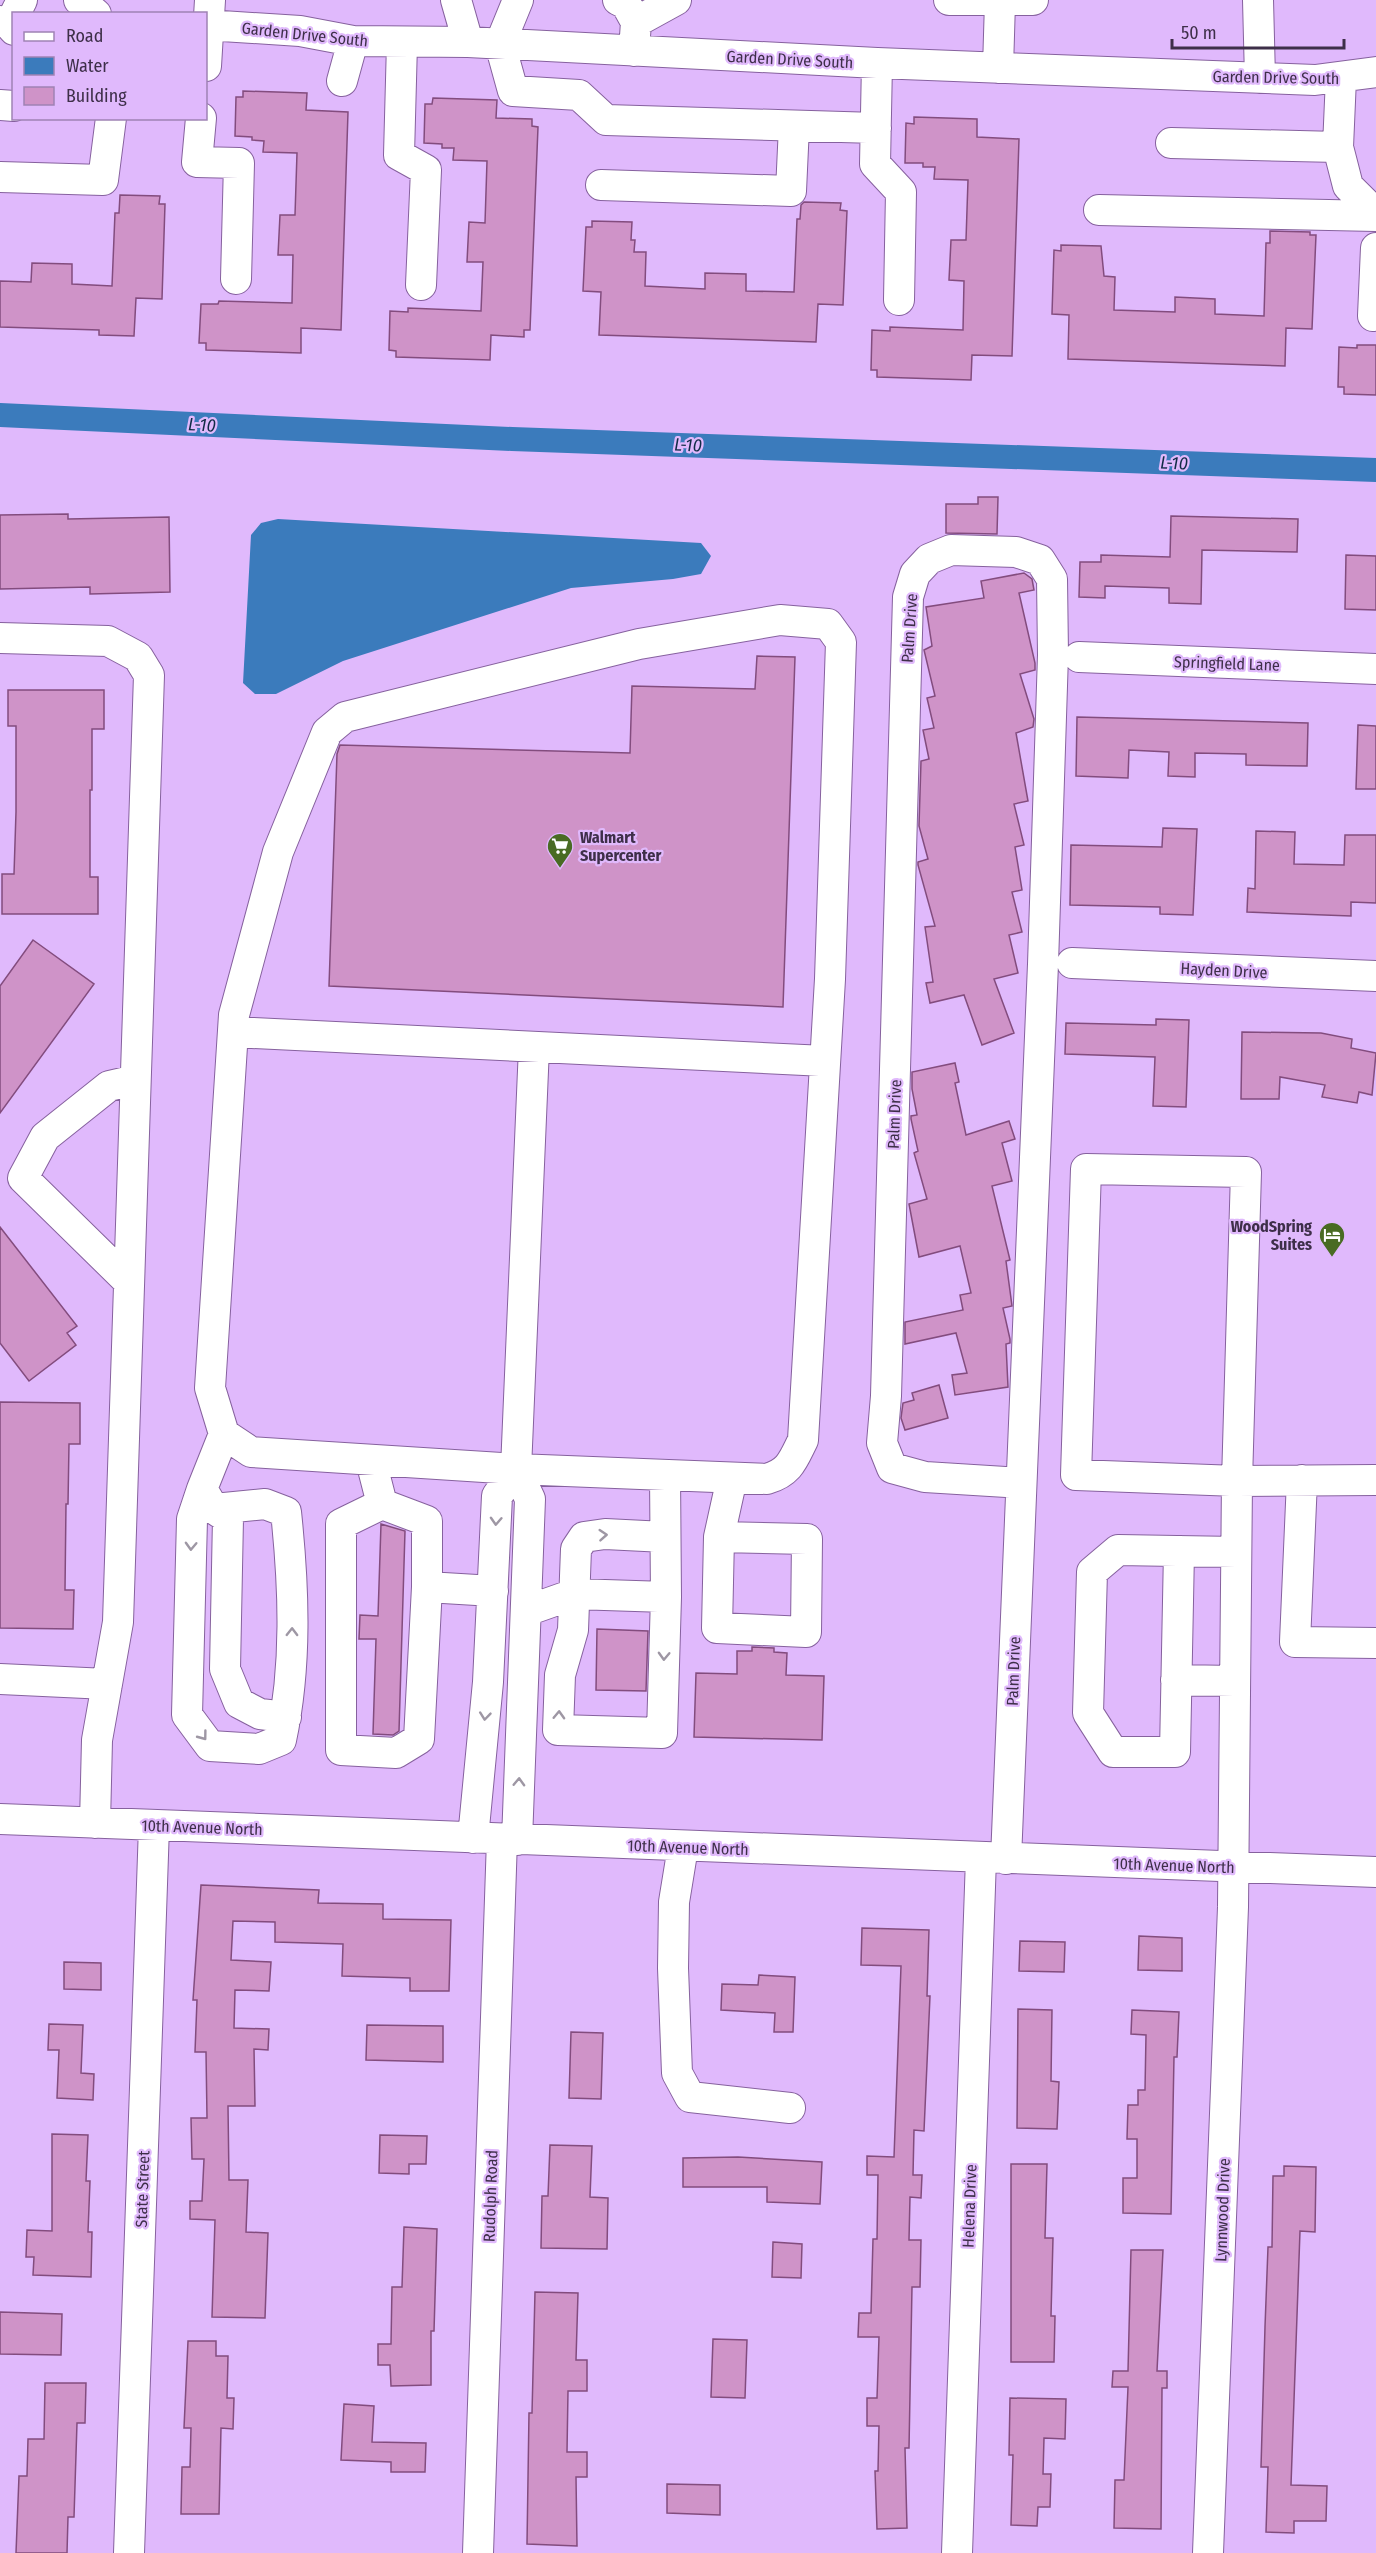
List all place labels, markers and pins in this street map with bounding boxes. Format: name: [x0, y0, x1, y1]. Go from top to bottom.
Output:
place label: Walmart Supercenter: [580, 828, 661, 865]
supermarket icon: Walmart Supercenter: [545, 831, 575, 869]
place label: WoodSpring Suites: [1231, 1217, 1312, 1254]
hotel icon: WoodSpring Suites: [1317, 1220, 1347, 1258]

